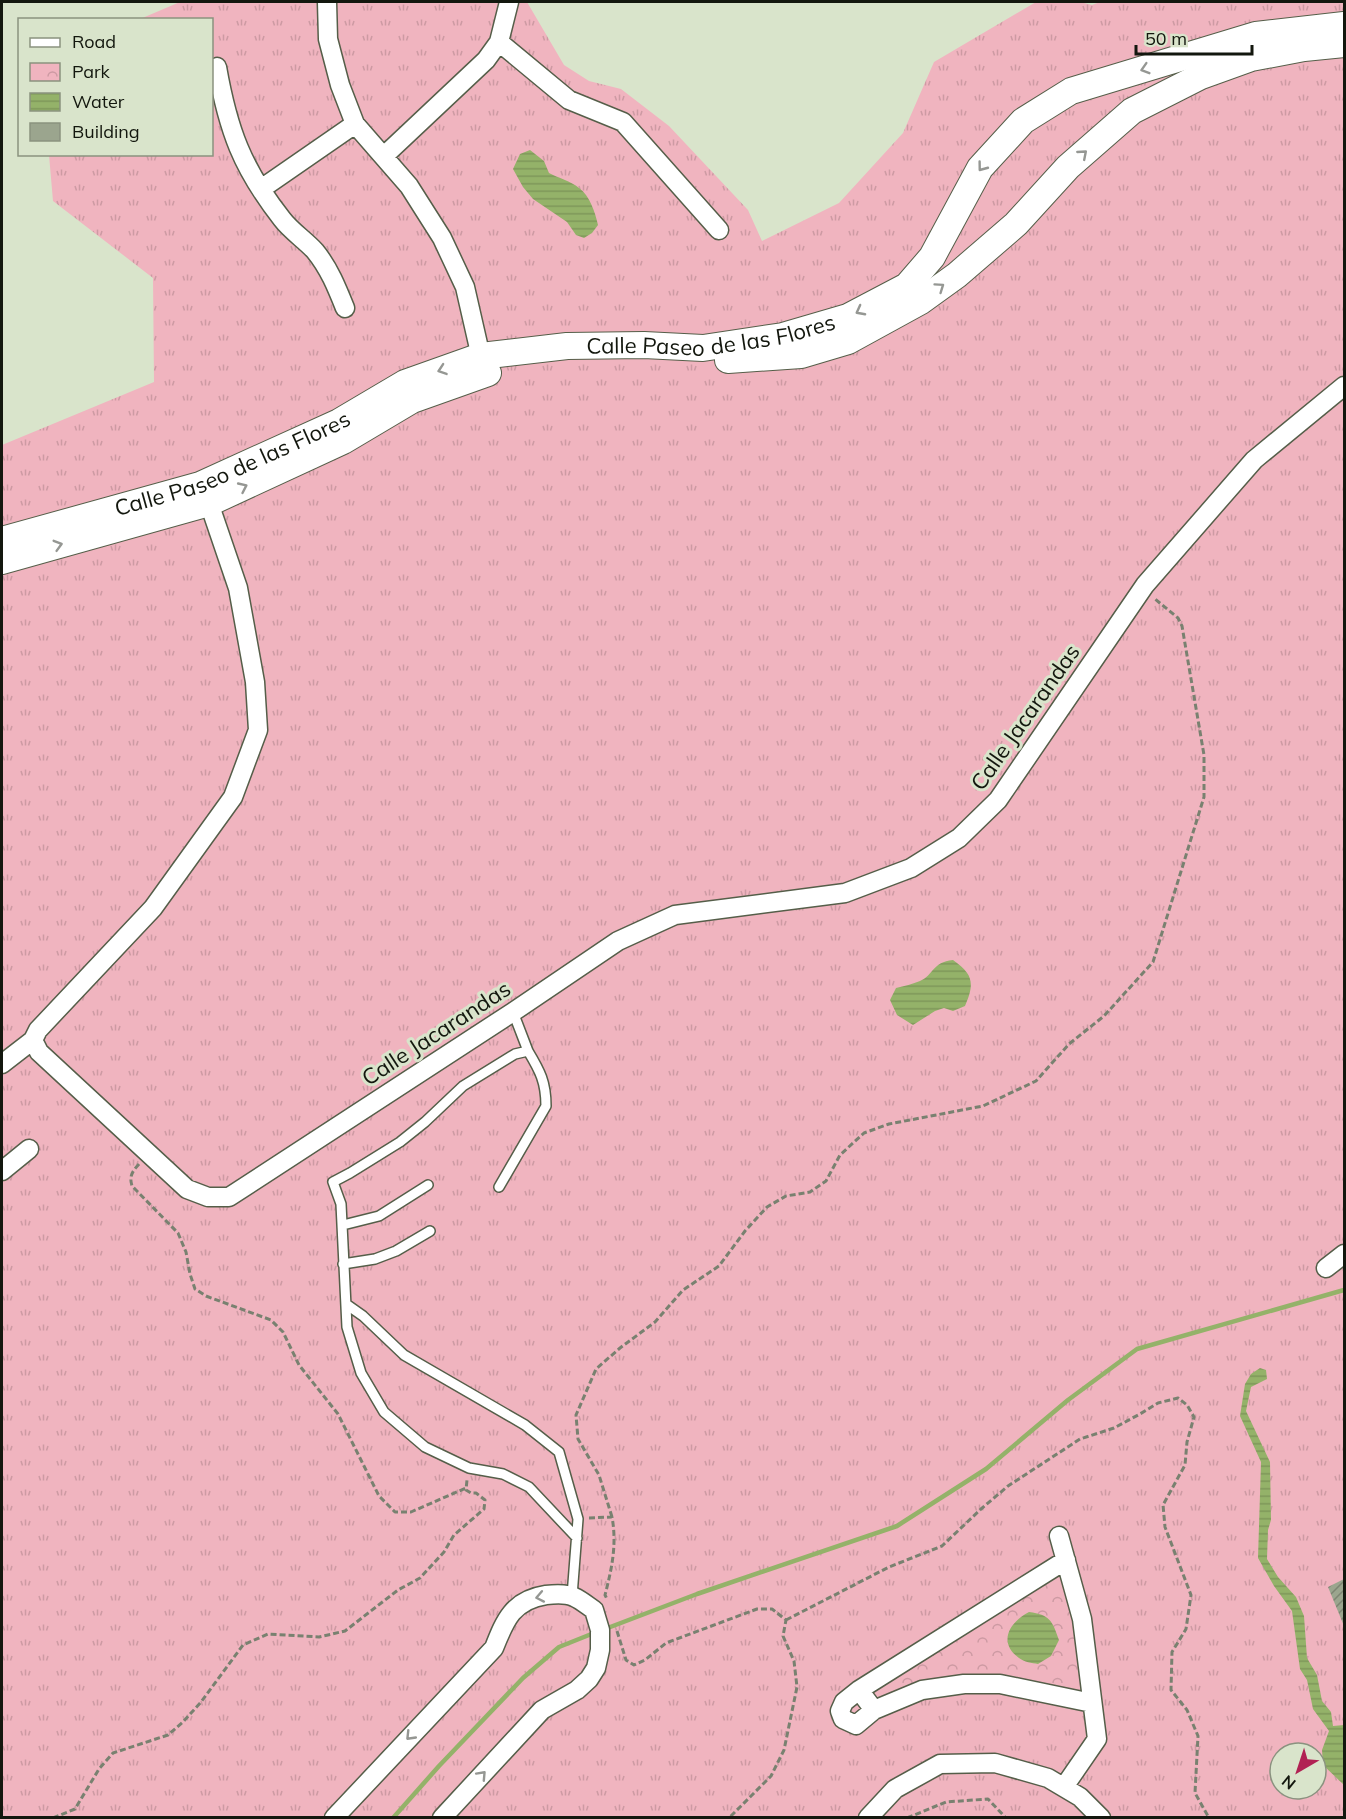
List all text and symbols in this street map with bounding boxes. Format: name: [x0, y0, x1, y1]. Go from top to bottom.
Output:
legend: [18, 18, 213, 156]
scale bar: [1136, 18, 1252, 56]
text: 50 m: [1145, 27, 1187, 50]
text: Road: [72, 30, 116, 53]
text: Park: [72, 60, 111, 83]
one-way arrow: [1140, 62, 1150, 74]
text: Water: [72, 90, 125, 113]
text: Building: [72, 120, 140, 143]
one-way arrow: [1076, 150, 1086, 161]
one-way arrow: [978, 160, 989, 171]
one-way arrow: [934, 283, 945, 294]
one-way arrow: [856, 304, 866, 315]
street label: Calle Paseo de las Flores: [586, 308, 838, 362]
one-way arrow: [437, 362, 448, 375]
street label: Calle Paseo de las Flores: [111, 405, 355, 522]
one-way arrow: [237, 482, 248, 494]
one-way arrow: [53, 540, 63, 553]
street label: Calle Jacarandas: [964, 639, 1086, 795]
street label: Calle Jacarandas: [356, 974, 516, 1092]
one-way arrow: [535, 1590, 545, 1603]
one-way arrow: [407, 1729, 418, 1740]
north arrow: [1268, 1741, 1328, 1801]
one-way arrow: [474, 1771, 485, 1782]
text: N: [1278, 1771, 1300, 1794]

